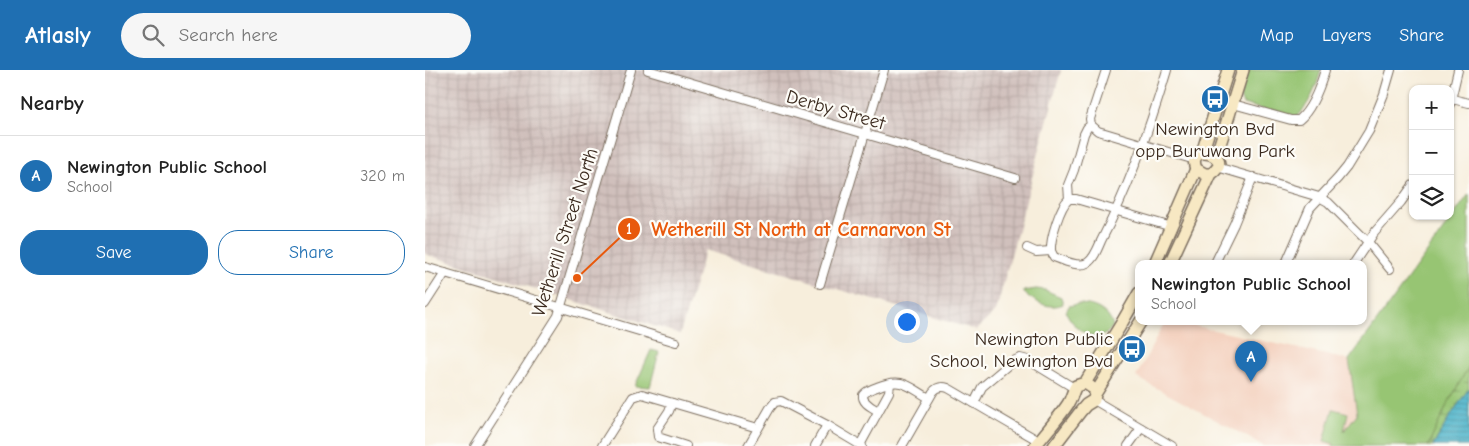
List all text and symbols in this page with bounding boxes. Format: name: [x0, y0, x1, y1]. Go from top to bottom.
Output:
search box: [121, 13, 471, 58]
text: Atlasly: [25, 21, 91, 49]
icon: search: [139, 21, 167, 49]
text: Search here: [179, 24, 278, 46]
text: Map: [1260, 25, 1294, 46]
text: Layers: [1322, 25, 1371, 46]
text: Share: [1399, 25, 1444, 46]
bus stop icon: Newington Bvd opp Buruwang Park: [1200, 84, 1230, 114]
street label: Derby Street: [784, 85, 888, 135]
map controls: [1409, 85, 1454, 220]
button: +: [1409, 85, 1454, 130]
text: Nearby: [20, 91, 84, 115]
place label: Newington Bvd opp Buruwang Park: [1135, 118, 1296, 162]
button: −: [1409, 130, 1454, 175]
street label: Wetherill Street North: [527, 145, 603, 319]
text: Newington Public School: [67, 156, 267, 178]
text: A: [32, 167, 40, 185]
text: 320 m: [360, 167, 405, 185]
button: layers: [1409, 175, 1454, 220]
text: School: [67, 178, 113, 196]
callout: Wetherill St North at Carnarvon St: [617, 211, 961, 246]
text: Wetherill St North at Carnarvon St: [651, 218, 951, 241]
text: 1: [626, 220, 632, 238]
button: Save: [20, 230, 208, 275]
button: Share: [218, 230, 405, 275]
popup: [1135, 260, 1367, 325]
text: Newington Public School: [1151, 273, 1351, 295]
text: School: [1151, 295, 1197, 313]
your location: [894, 309, 920, 335]
place label: Newington Public School, Newington Bvd: [930, 328, 1113, 372]
bus stop icon: Newington Public School, Newington Bvd: [1117, 334, 1147, 364]
pin: A: [1235, 341, 1267, 382]

